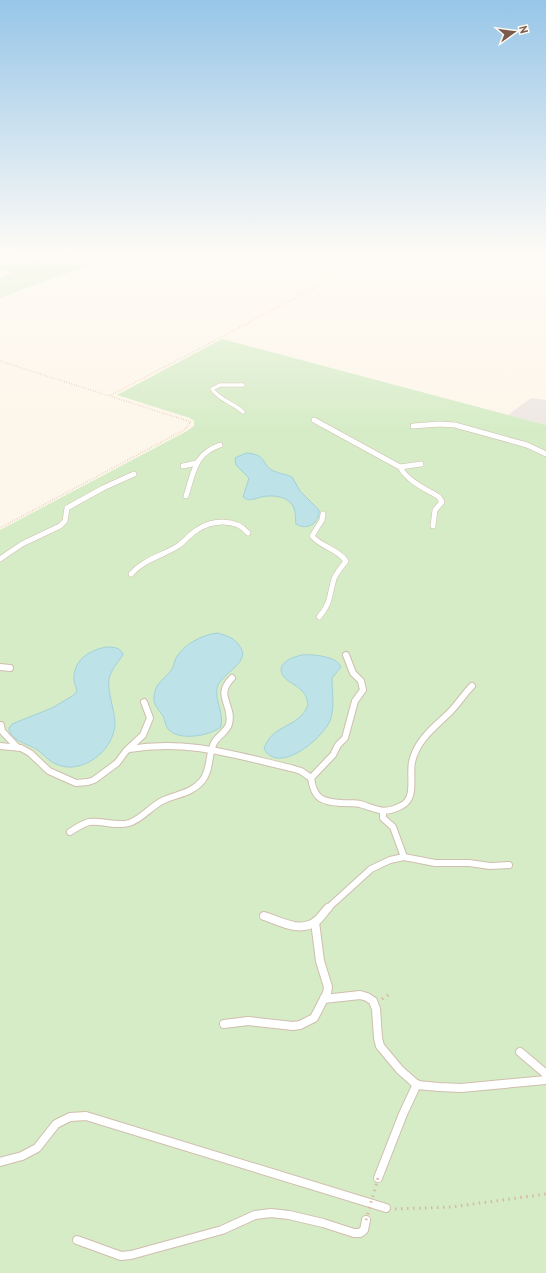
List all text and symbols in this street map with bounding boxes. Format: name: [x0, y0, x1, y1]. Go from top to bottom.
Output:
north arrow: [494, 12, 534, 52]
text: N: [516, 24, 531, 35]

